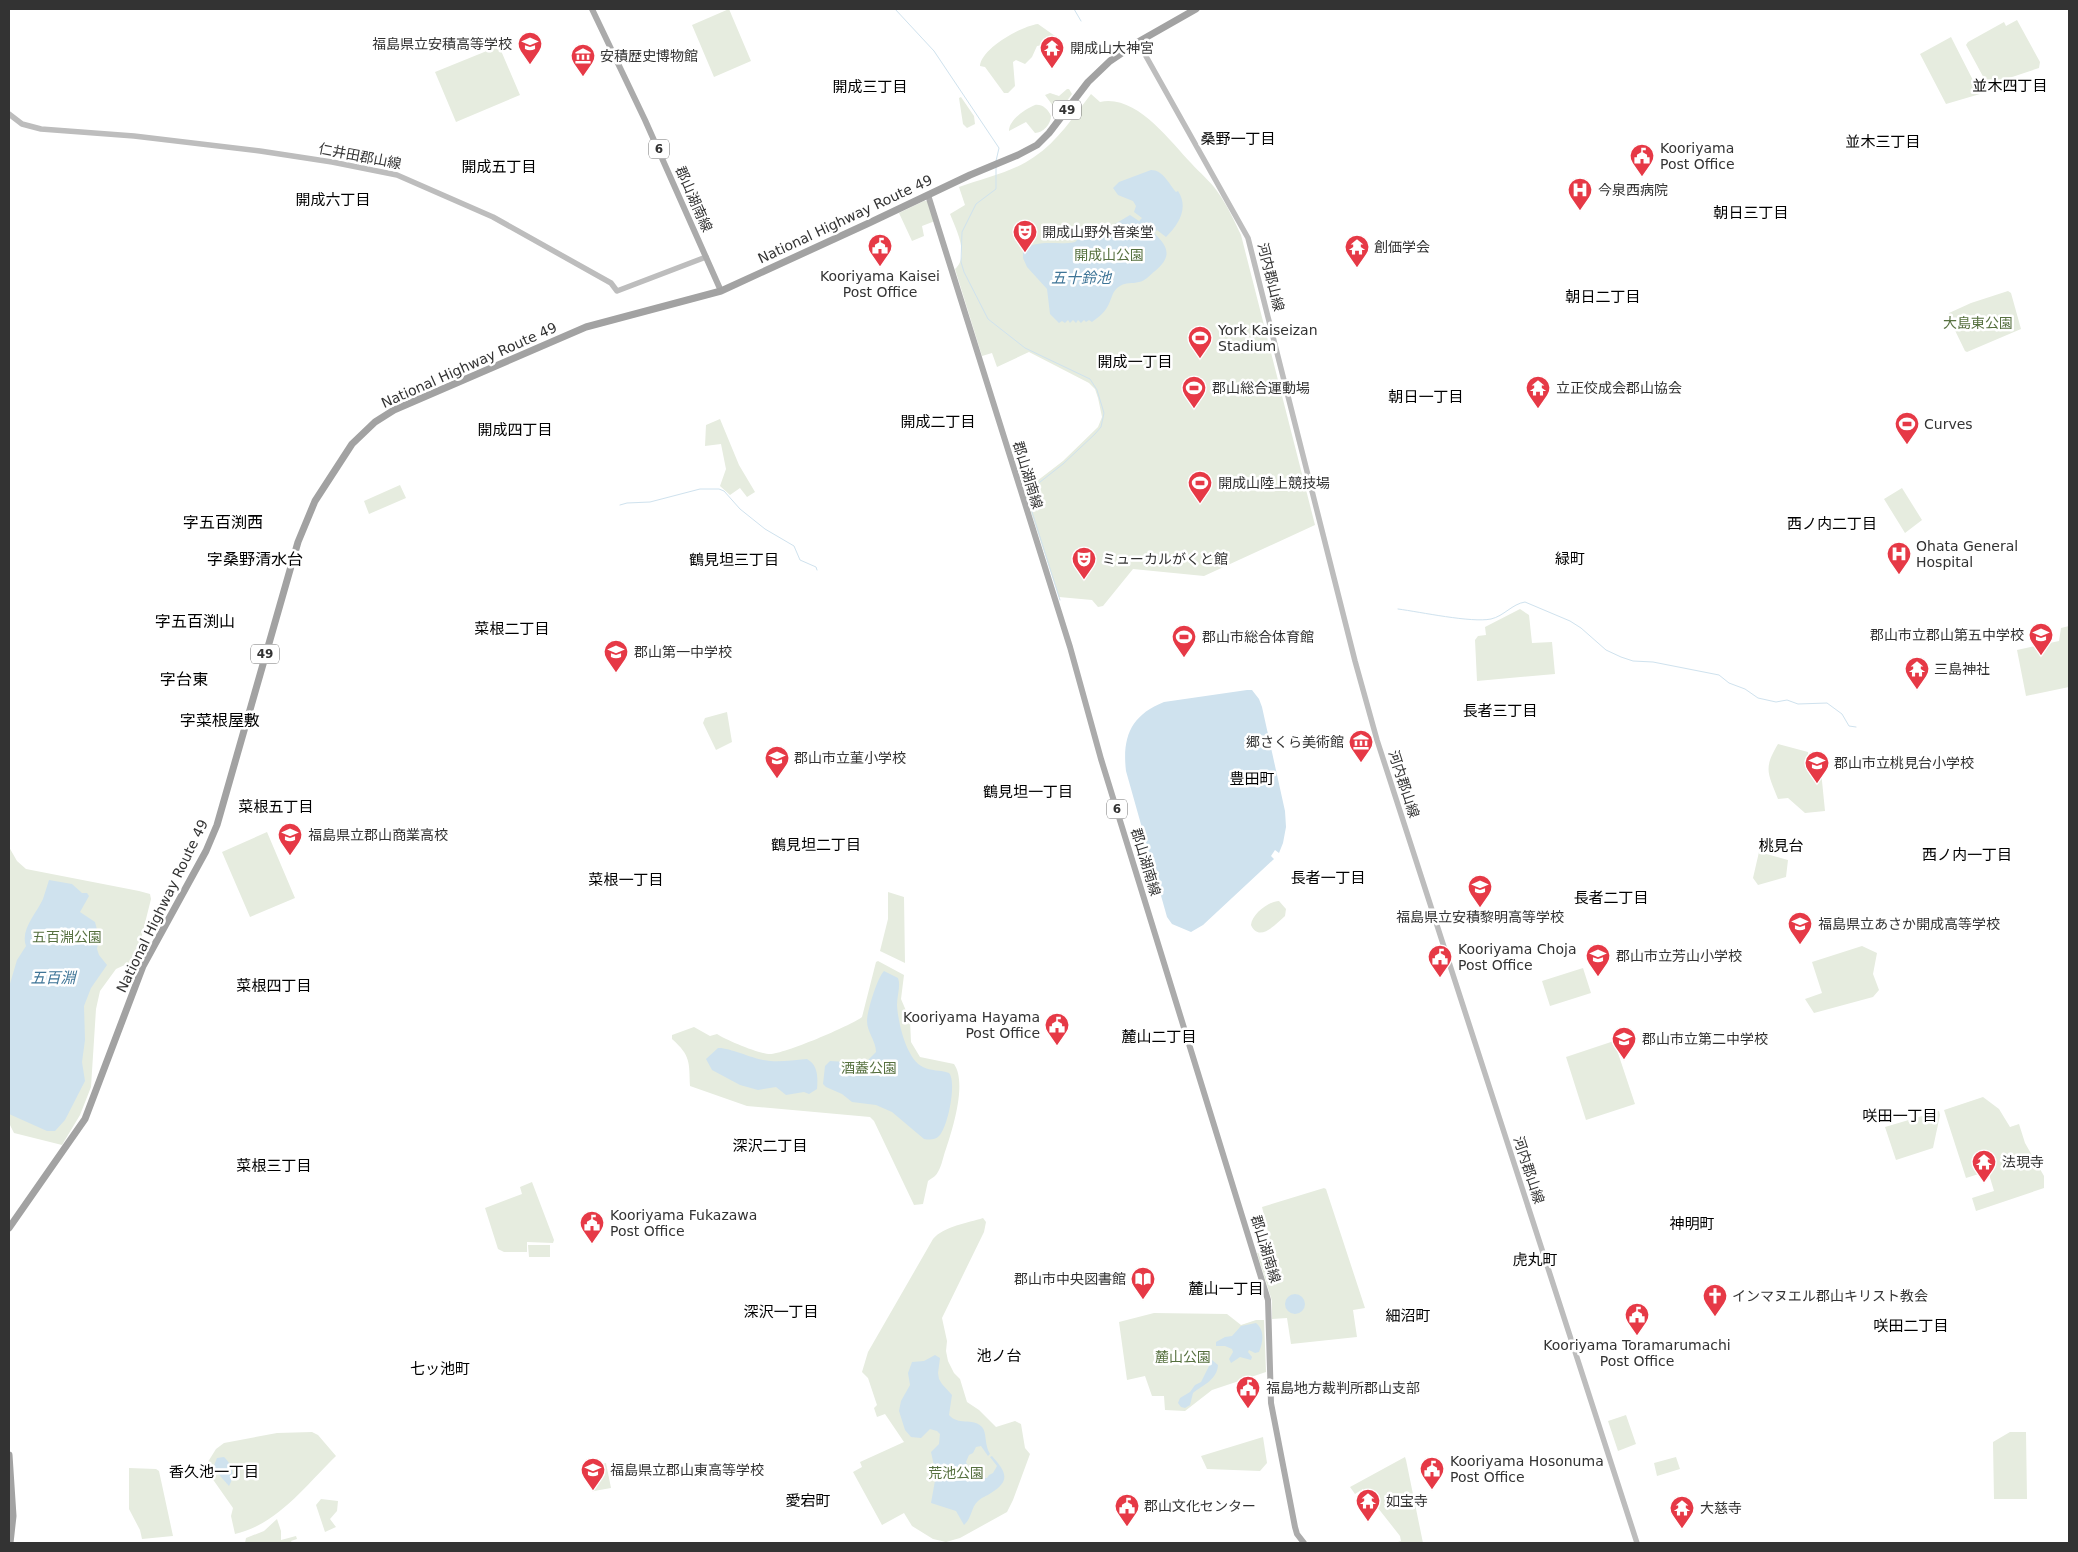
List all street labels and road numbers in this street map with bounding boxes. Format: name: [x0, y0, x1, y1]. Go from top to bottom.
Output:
road number: 49: [1053, 100, 1081, 120]
street label: 仁井田郡山線: [317, 140, 403, 172]
road number: 6: [649, 140, 669, 158]
street label: 郡山湖南線: [672, 164, 716, 234]
street label: National Highway Route 49: [755, 171, 935, 267]
street label: 河内郡山線: [1255, 241, 1287, 313]
street label: National Highway Route 49: [379, 319, 559, 411]
street label: 郡山湖南線: [1010, 439, 1046, 511]
road number: 49: [251, 644, 279, 664]
street label: 河内郡山線: [1386, 748, 1422, 820]
road number: 6: [1107, 800, 1127, 819]
street label: National Highway Route 49: [113, 817, 211, 995]
street label: 郡山湖南線: [1128, 826, 1164, 898]
street label: 河内郡山線: [1511, 1134, 1547, 1206]
street label: 郡山湖南線: [1248, 1213, 1284, 1285]

